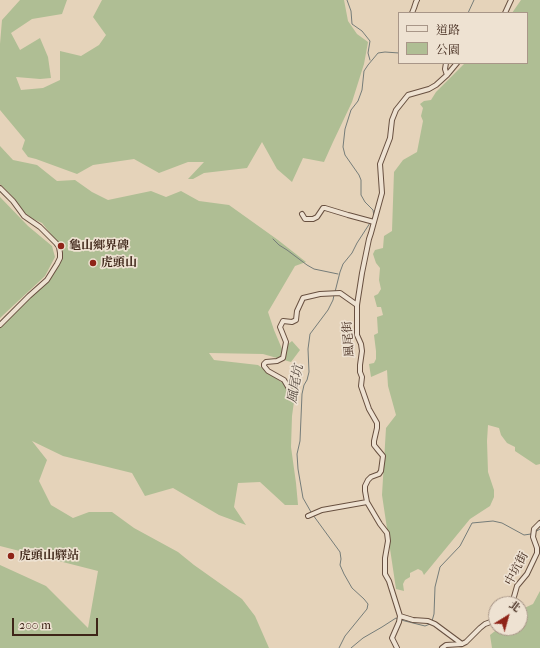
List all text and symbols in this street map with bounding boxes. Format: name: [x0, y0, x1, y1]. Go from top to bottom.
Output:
legend: [398, 12, 528, 64]
text: 道路: [436, 23, 460, 37]
text: 公園: [436, 43, 460, 57]
place label: 龜山鄉界碑: [69, 239, 129, 253]
marker: 龜山鄉界碑: [56, 241, 66, 251]
place label: 虎頭山: [101, 256, 137, 270]
marker: 虎頭山: [88, 258, 98, 268]
street label: 風尾街: [341, 321, 357, 357]
water label: 風尾坑: [285, 363, 307, 405]
place label: 虎頭山驛站: [19, 549, 79, 563]
street label: 中坑街: [502, 550, 532, 588]
marker: 虎頭山驛站: [6, 551, 16, 561]
north arrow: [488, 596, 528, 636]
text: 北: [507, 598, 523, 615]
scale bar: [14, 610, 100, 636]
text: 200 m: [19, 618, 51, 632]

